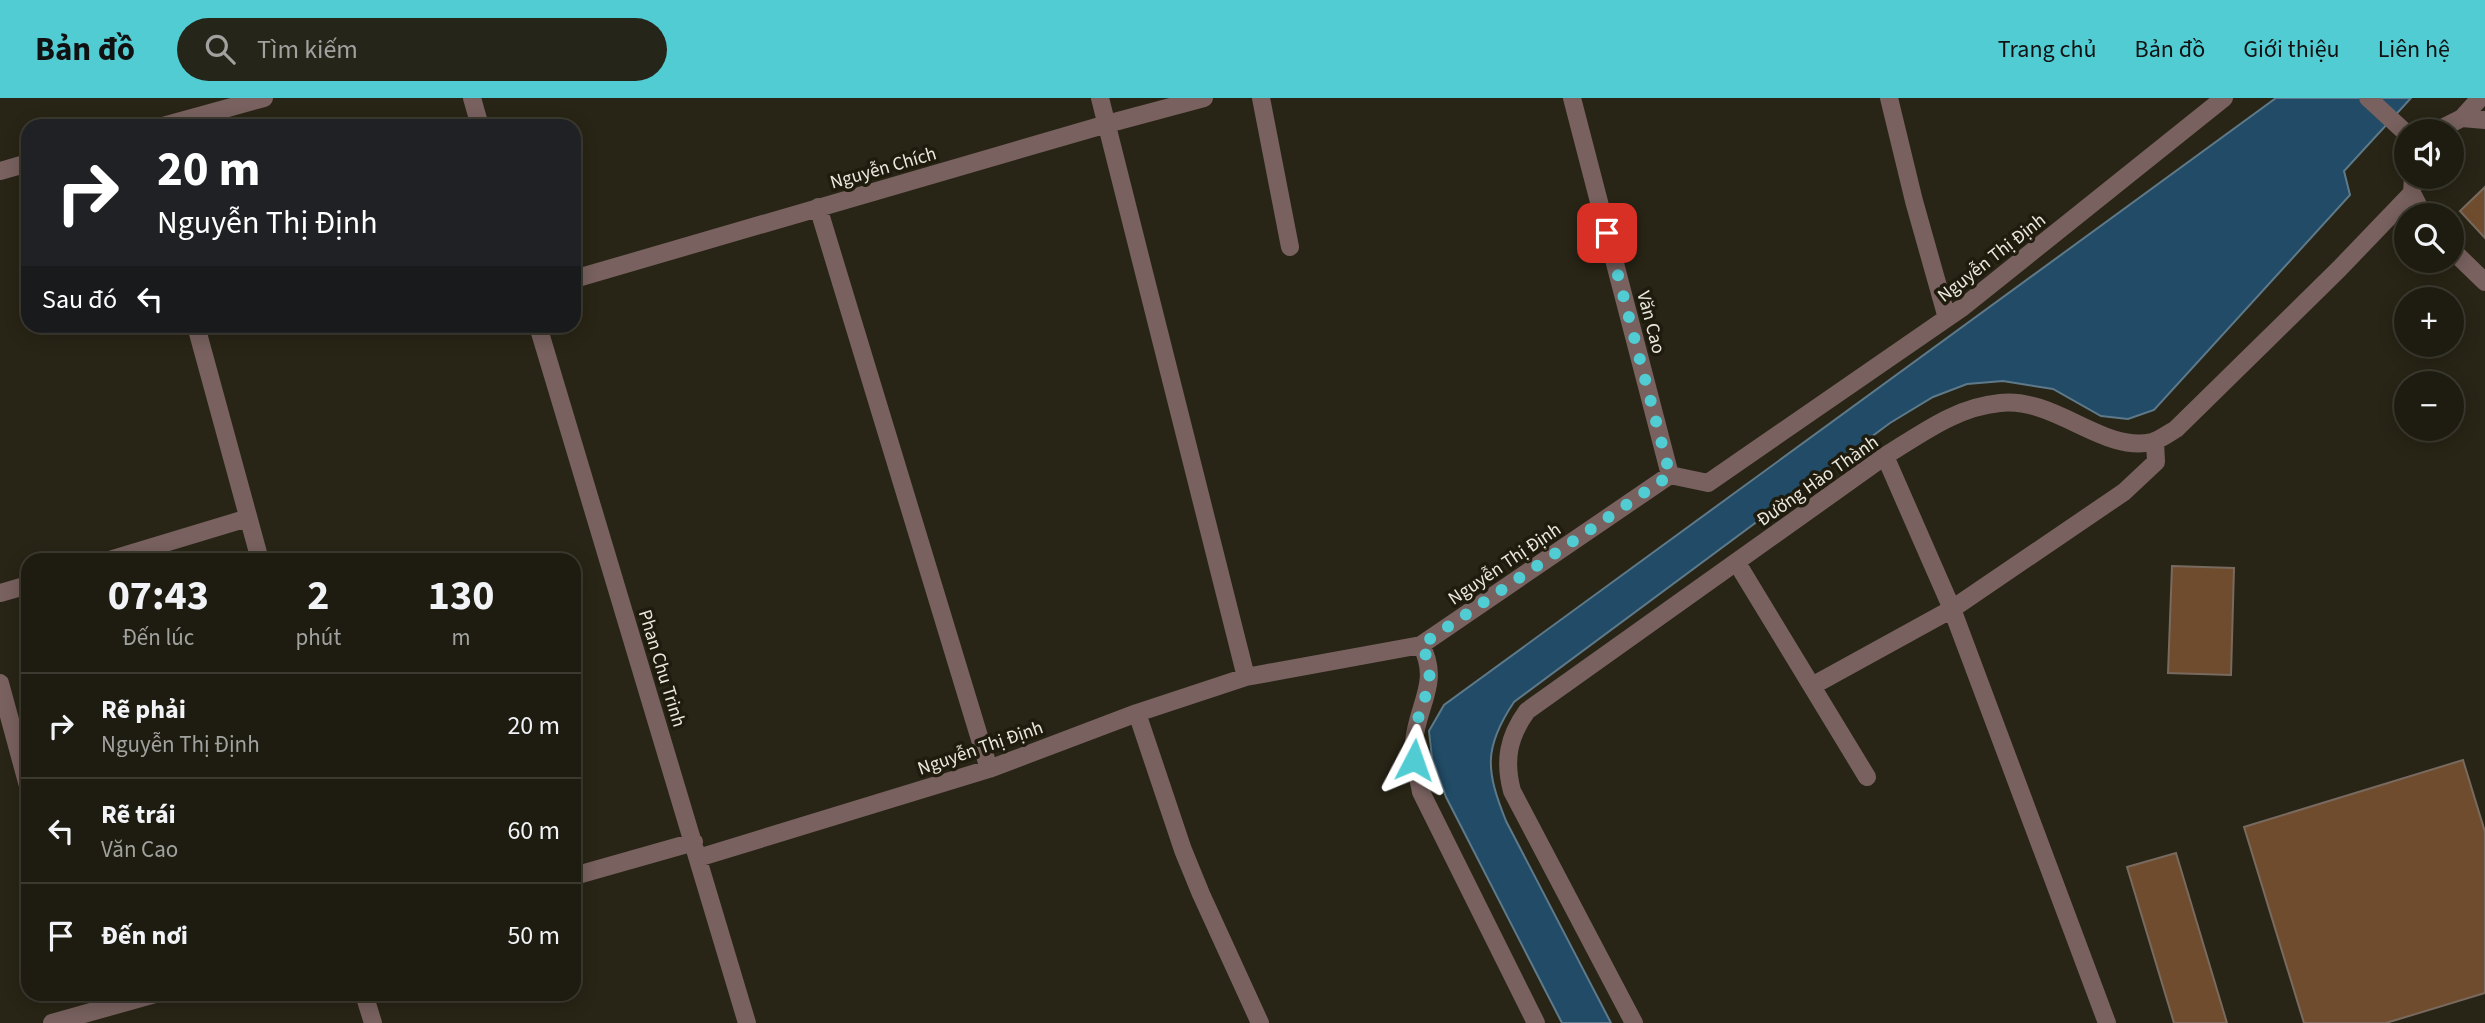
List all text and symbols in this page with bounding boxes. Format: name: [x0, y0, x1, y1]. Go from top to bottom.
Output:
search box: [177, 18, 667, 81]
text: Bản đồ: [35, 26, 135, 73]
icon: search: [201, 30, 239, 68]
text: Tìm kiếm: [257, 31, 358, 68]
text: Trang chủ: [1998, 32, 2097, 67]
text: Bản đồ: [2135, 32, 2205, 67]
text: Giới thiệu: [2243, 32, 2340, 67]
text: Liên hệ: [2378, 32, 2450, 67]
map controls: [2394, 119, 2464, 441]
button: sound: [2394, 119, 2464, 189]
text: 20 m: [157, 135, 261, 205]
street label: Nguyễn Chích: [827, 140, 940, 197]
icon: right: [42, 147, 133, 238]
text: Nguyễn Thị Định: [157, 200, 378, 246]
pin: [1577, 203, 1637, 263]
button: search: [2394, 203, 2464, 273]
street label: Nguyễn Thị Định: [1932, 207, 2052, 309]
icon: arrive: [1588, 214, 1626, 252]
icon: left: [131, 280, 169, 318]
text: Sau đó: [42, 281, 117, 318]
button: +: [2394, 287, 2464, 357]
street label: Văn Cao: [1629, 288, 1672, 357]
button: −: [2394, 371, 2464, 441]
street label: Đường Hào Thành: [1751, 429, 1884, 533]
street label: Nguyễn Thị Định: [1443, 516, 1567, 612]
text: 07:43: [108, 566, 209, 626]
text: 2: [307, 566, 329, 626]
text: 130: [428, 566, 494, 626]
street label: Phan Chu Trinh: [631, 606, 692, 730]
text: Đến lúc: [122, 621, 194, 654]
text: phút: [296, 621, 341, 654]
text: m: [452, 621, 471, 654]
text: Rẽ phải: [101, 691, 186, 728]
icon: right: [42, 707, 80, 745]
text: 20 m: [507, 707, 560, 744]
street label: Nguyễn Thị Định: [914, 714, 1047, 783]
position arrow: [1377, 723, 1451, 797]
text: Nguyễn Thị Định: [101, 728, 260, 761]
text: Rẽ trái: [101, 796, 176, 833]
icon: left: [42, 812, 80, 850]
text: 60 m: [507, 812, 560, 849]
text: Văn Cao: [101, 833, 178, 866]
icon: arrive: [42, 917, 80, 955]
text: Đến nơi: [101, 917, 188, 954]
text: 50 m: [507, 917, 560, 954]

